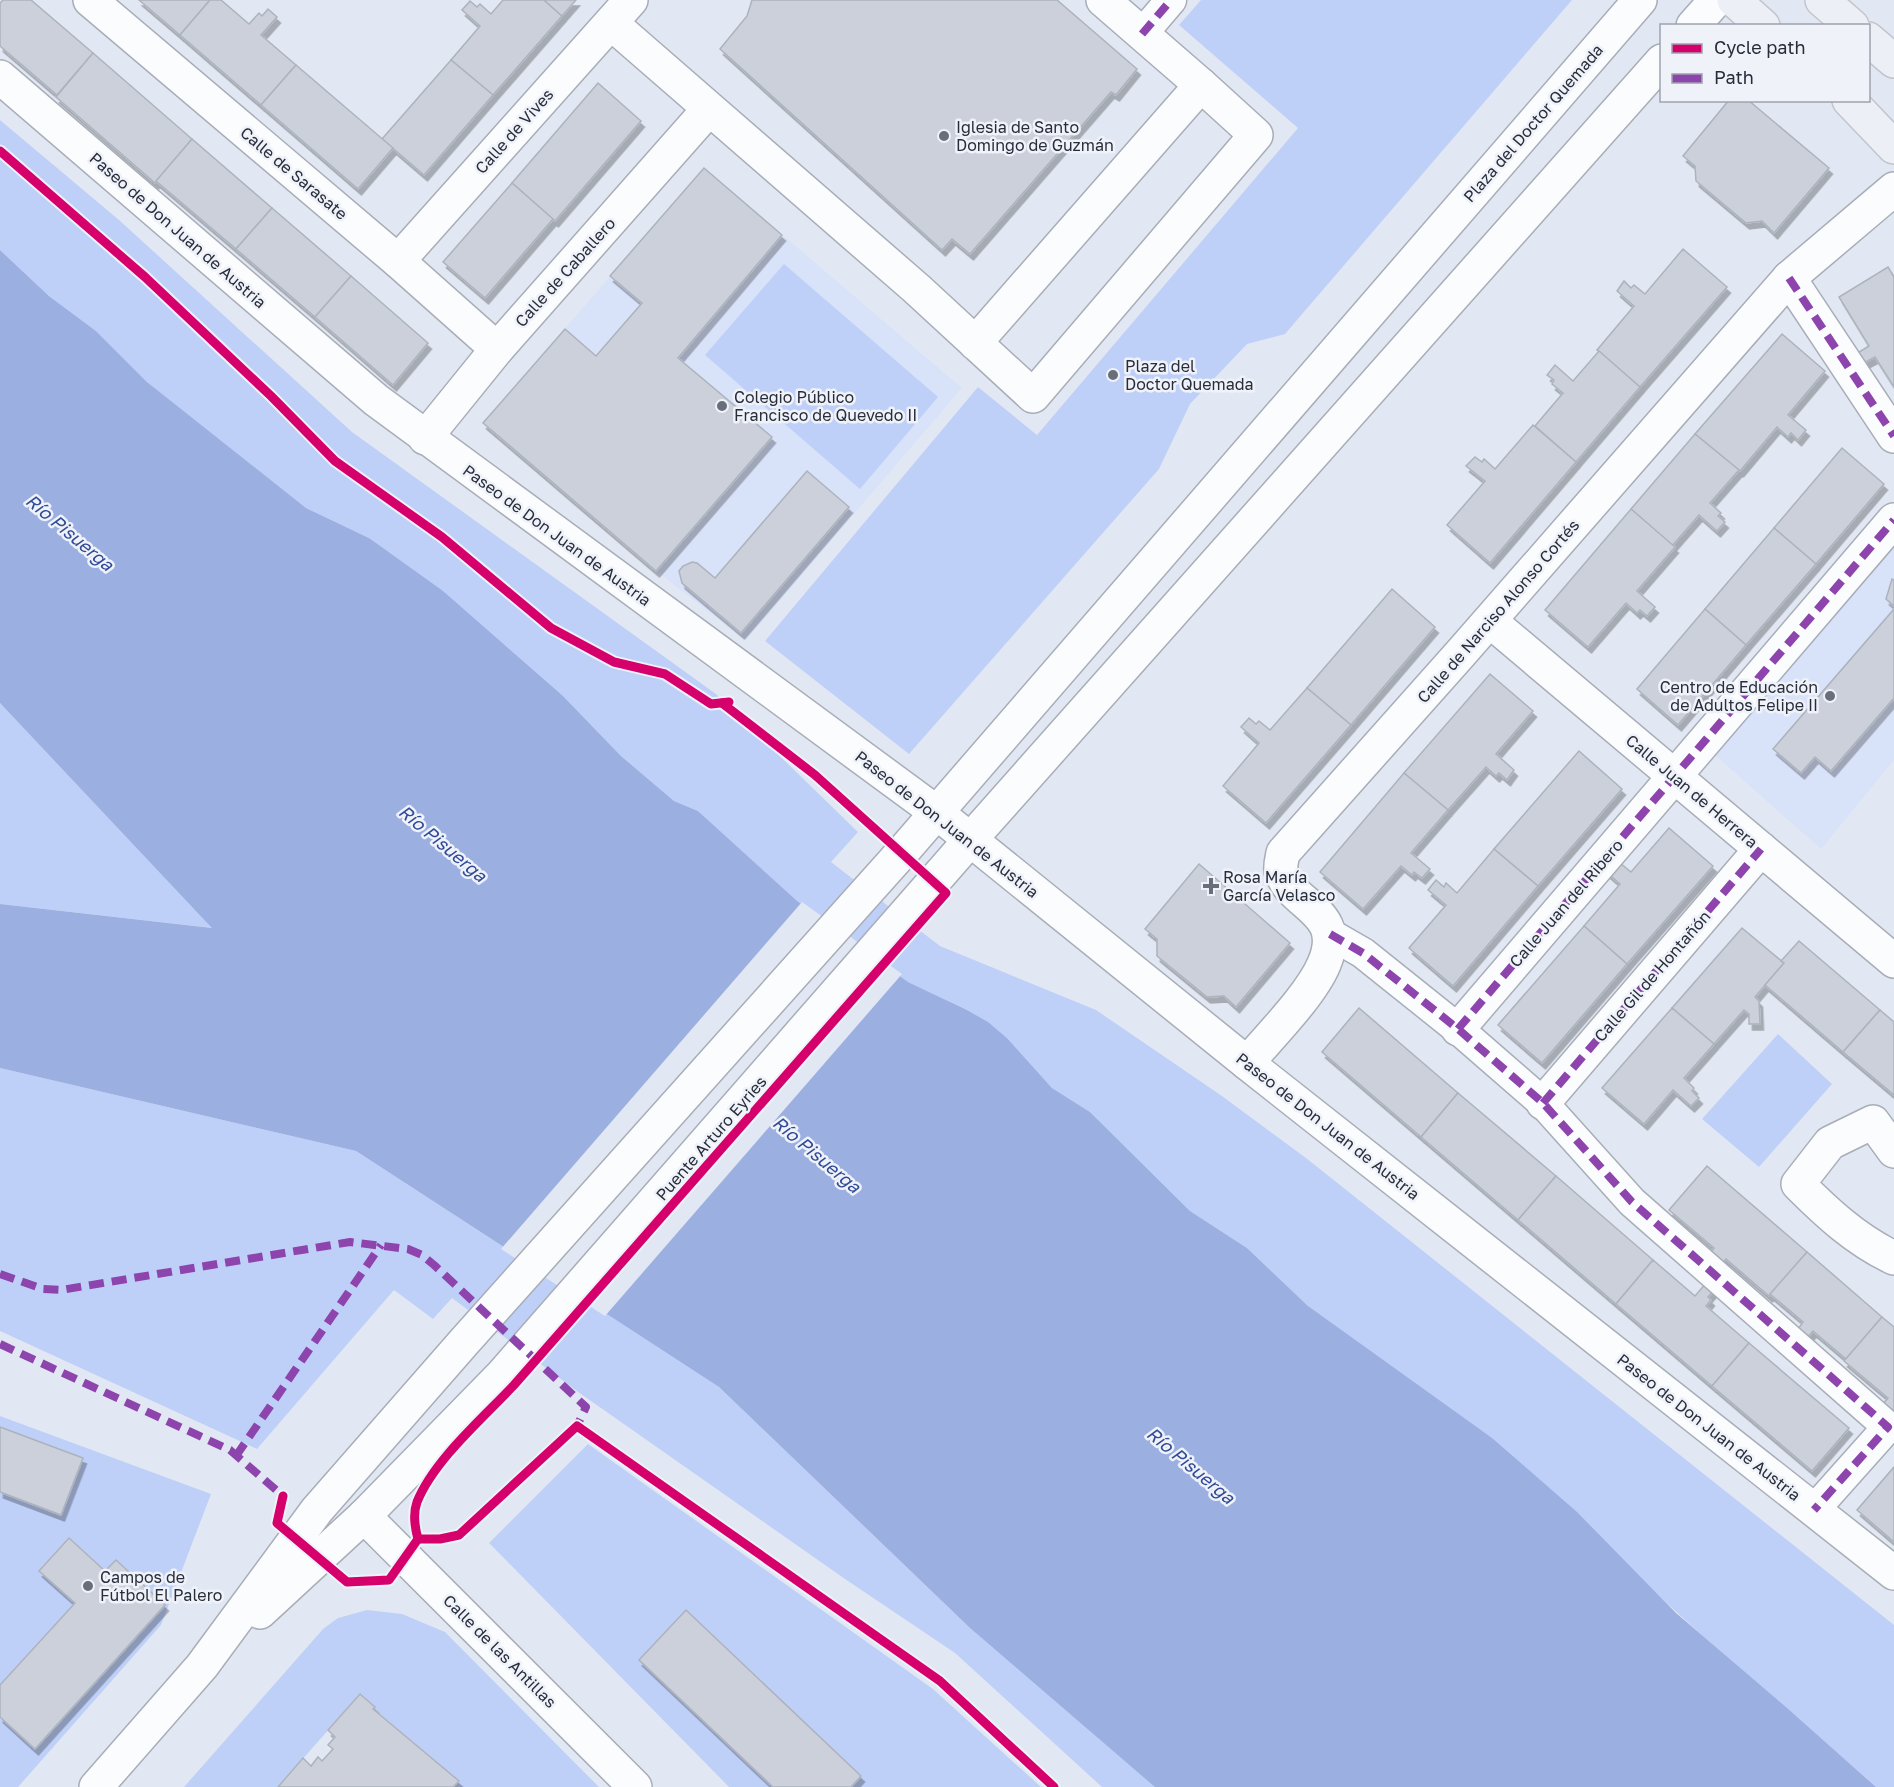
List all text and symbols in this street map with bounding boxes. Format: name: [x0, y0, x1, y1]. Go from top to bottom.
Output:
legend: [1660, 24, 1870, 102]
text: Cycle path: [1714, 36, 1806, 58]
street label: Plaza del Doctor Quemada: [1459, 40, 1607, 206]
text: Path: [1714, 66, 1754, 88]
street label: Calle de Vives: [470, 84, 558, 178]
place label: Iglesia de Santo Domingo de Guzmán: [956, 117, 1114, 155]
street label: Calle de Sarasate: [236, 122, 352, 224]
marker: Iglesia de Santo Domingo de Guzmán: [937, 129, 951, 143]
street label: Paseo de Don Juan de Austria: [86, 148, 270, 312]
street label: Calle de Caballero: [511, 213, 619, 331]
place label: Plaza del Doctor Quemada: [1125, 356, 1254, 394]
marker: Plaza del Doctor Quemada: [1106, 368, 1120, 382]
place label: Colegio Público Francisco de Quevedo II: [734, 387, 917, 425]
marker: Colegio Público Francisco de Quevedo II: [715, 399, 729, 413]
street label: Paseo de Don Juan de Austria: [459, 460, 655, 610]
water label: Río Pisuerga: [22, 489, 119, 576]
street label: Calle de Narciso Alonso Cortés: [1413, 515, 1583, 707]
place label: Centro de Educación de Adultos Felipe II: [1660, 677, 1818, 715]
marker: Centro de Educación de Adultos Felipe II: [1823, 689, 1837, 703]
street label: Calle Juan de Herrera: [1622, 730, 1762, 852]
street label: Paseo de Don Juan de Austria: [851, 746, 1043, 902]
water label: Río Pisuerga: [395, 800, 492, 887]
street label: Calle Juan del Ribero: [1505, 835, 1627, 971]
place label: Rosa María García Velasco: [1223, 867, 1335, 905]
marker: Rosa María García Velasco: [1204, 879, 1218, 893]
street label: Calle Gil de Hontañón: [1590, 906, 1714, 1046]
street label: Paseo de Don Juan de Austria: [1232, 1048, 1424, 1204]
street label: Puente Arturo Eyries: [651, 1072, 771, 1204]
water label: Río Pisuerga: [769, 1111, 866, 1198]
street label: Paseo de Don Juan de Austria: [1613, 1349, 1805, 1505]
water label: Río Pisuerga: [1143, 1422, 1240, 1509]
place label: Campos de Fútbol El Palero: [100, 1567, 222, 1605]
marker: Campos de Fútbol El Palero: [81, 1579, 95, 1593]
street label: Calle de las Antillas: [439, 1590, 561, 1712]

